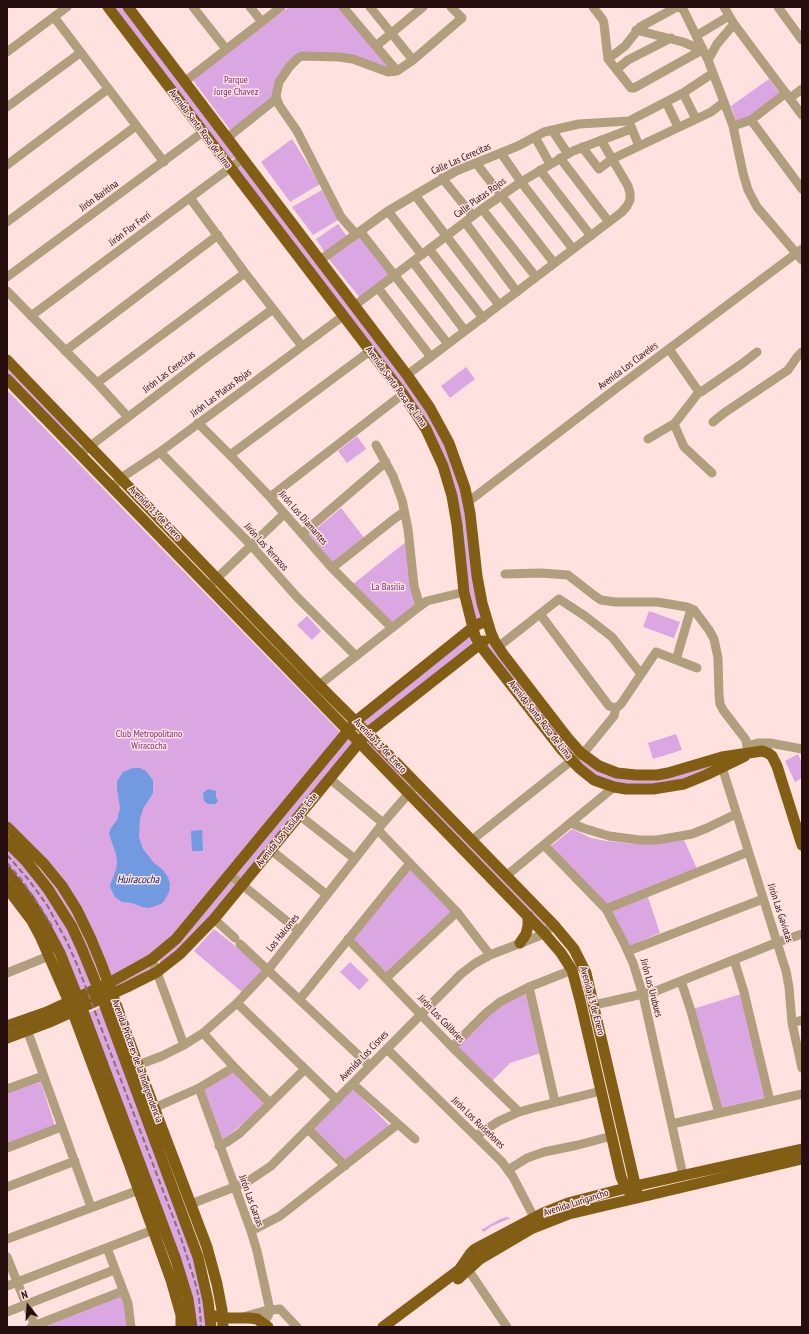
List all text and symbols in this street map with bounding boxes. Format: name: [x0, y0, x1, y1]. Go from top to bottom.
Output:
park label: Parque Jorge Chavez: [214, 74, 258, 98]
street label: Avenida Santa Rosa de Lima: [166, 87, 234, 171]
street label: Calle Las Cerecitas: [429, 141, 493, 177]
street label: Calle Platas Rojos: [452, 175, 508, 221]
street label: Jirón Baritina: [77, 178, 121, 214]
street label: Jirón Flor Ferri: [107, 209, 153, 249]
street label: Avenida Los Claveles: [596, 340, 660, 392]
street label: Avenida Santa Rosa de Lima: [363, 344, 429, 430]
street label: Jirón Las Cerecitas: [140, 348, 198, 396]
street label: Jirón Las Platas Rojas: [188, 366, 254, 420]
street label: Avenida 13 de Enero: [126, 483, 184, 543]
street label: Jirón Los Diamantes: [276, 488, 330, 548]
street label: Jirón Los Terrazos: [241, 521, 291, 573]
park label: La Basilia: [372, 581, 404, 593]
street label: Avenida Santa Rosa de Lima: [506, 678, 574, 762]
street label: Avenida 13 de Enero: [351, 716, 409, 776]
park label: Club Metropolitano Wiracocha: [116, 728, 182, 752]
street label: Avenida Los Tusilagos Este: [254, 791, 320, 869]
water label: Huiracocha: [117, 873, 159, 887]
street label: Jirón Las Gaviotas: [765, 882, 795, 944]
street label: Los Halcones: [264, 912, 302, 954]
street label: Jirón Los Urubues: [637, 957, 665, 1019]
street label: Avenida 13 de Enero: [577, 965, 607, 1037]
street label: Jirón Los Colibríes: [415, 993, 467, 1045]
street label: Avenida Próceres de la Independencia: [109, 998, 165, 1124]
street label: Avenida Los Cisnes: [337, 1028, 391, 1084]
street label: Jirón Los Ruiseñores: [449, 1095, 507, 1151]
street label: Jirón Las Garzas: [236, 1173, 266, 1229]
street label: Avenida Lurigancho: [542, 1187, 610, 1219]
north arrow: [8, 1286, 48, 1326]
text: N: [20, 1287, 29, 1302]

